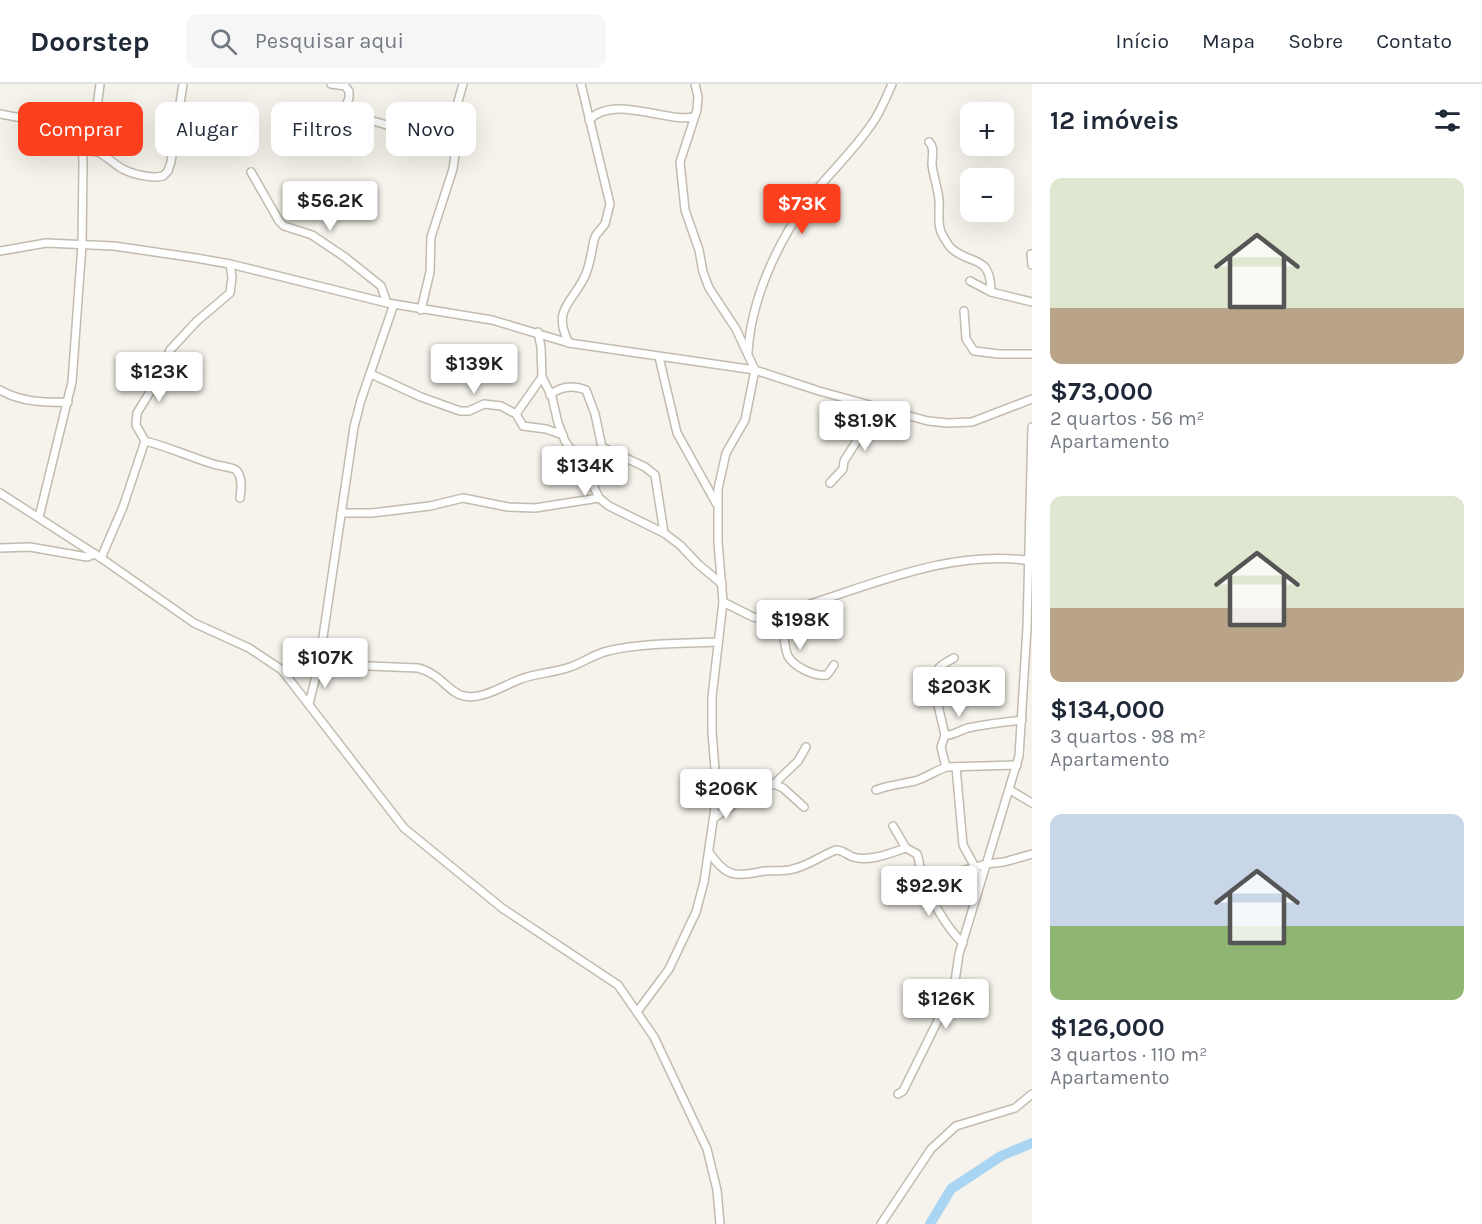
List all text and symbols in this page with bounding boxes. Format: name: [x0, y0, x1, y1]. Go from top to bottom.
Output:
search box: [186, 14, 606, 68]
text: Doorstep: [30, 25, 150, 58]
icon: search: [207, 25, 240, 58]
text: Pesquisar aqui: [255, 28, 404, 54]
text: Início: [1116, 29, 1169, 53]
text: Mapa: [1202, 29, 1255, 53]
text: Sobre: [1288, 29, 1343, 53]
text: Contato: [1376, 29, 1452, 53]
chip: Comprar: [18, 102, 143, 156]
chip: Alugar: [155, 102, 259, 156]
chip: Filtros: [271, 102, 374, 156]
chip: Novo: [386, 102, 476, 156]
map controls: [960, 102, 1014, 222]
button: +: [960, 102, 1014, 156]
icon: filters: [1431, 104, 1464, 137]
text: 12 imóveis: [1050, 105, 1179, 136]
button: −: [960, 168, 1014, 222]
pin: $56.2K: [281, 181, 379, 232]
pin: $73K: [766, 184, 838, 235]
text: $56.2K: [296, 189, 364, 212]
text: $73K: [777, 192, 827, 215]
icon: home: [1203, 217, 1311, 325]
pin: $139K: [432, 344, 516, 395]
pin: $123K: [117, 352, 201, 403]
text: $139K: [445, 352, 503, 375]
text: $123K: [130, 360, 188, 383]
text: $73,000: [1050, 376, 1153, 407]
pin: $81.9K: [816, 401, 914, 452]
text: 2 quartos · 56 m²: [1050, 407, 1205, 430]
text: $81.9K: [833, 409, 897, 432]
text: Apartamento: [1050, 430, 1169, 453]
pin: $134K: [543, 446, 627, 497]
text: $134K: [556, 454, 614, 477]
icon: home: [1203, 535, 1311, 643]
pin: $198K: [758, 600, 842, 651]
text: $198K: [770, 608, 830, 631]
pin: $107K: [283, 638, 367, 689]
text: $107K: [297, 646, 353, 669]
pin: $203K: [917, 667, 1001, 718]
text: $203K: [927, 675, 991, 698]
text: $134,000: [1050, 694, 1165, 725]
text: 3 quartos · 98 m²: [1050, 725, 1206, 748]
text: Apartamento: [1050, 748, 1169, 771]
pin: $206K: [684, 769, 768, 820]
text: $206K: [694, 777, 758, 800]
icon: home: [1203, 853, 1311, 961]
pin: $92.9K: [880, 866, 978, 917]
text: $92.9K: [895, 874, 963, 897]
pin: $126K: [904, 979, 988, 1030]
text: $126K: [917, 987, 975, 1010]
text: $126,000: [1050, 1012, 1165, 1043]
text: 3 quartos · 110 m²: [1050, 1043, 1207, 1066]
text: Apartamento: [1050, 1066, 1169, 1089]

